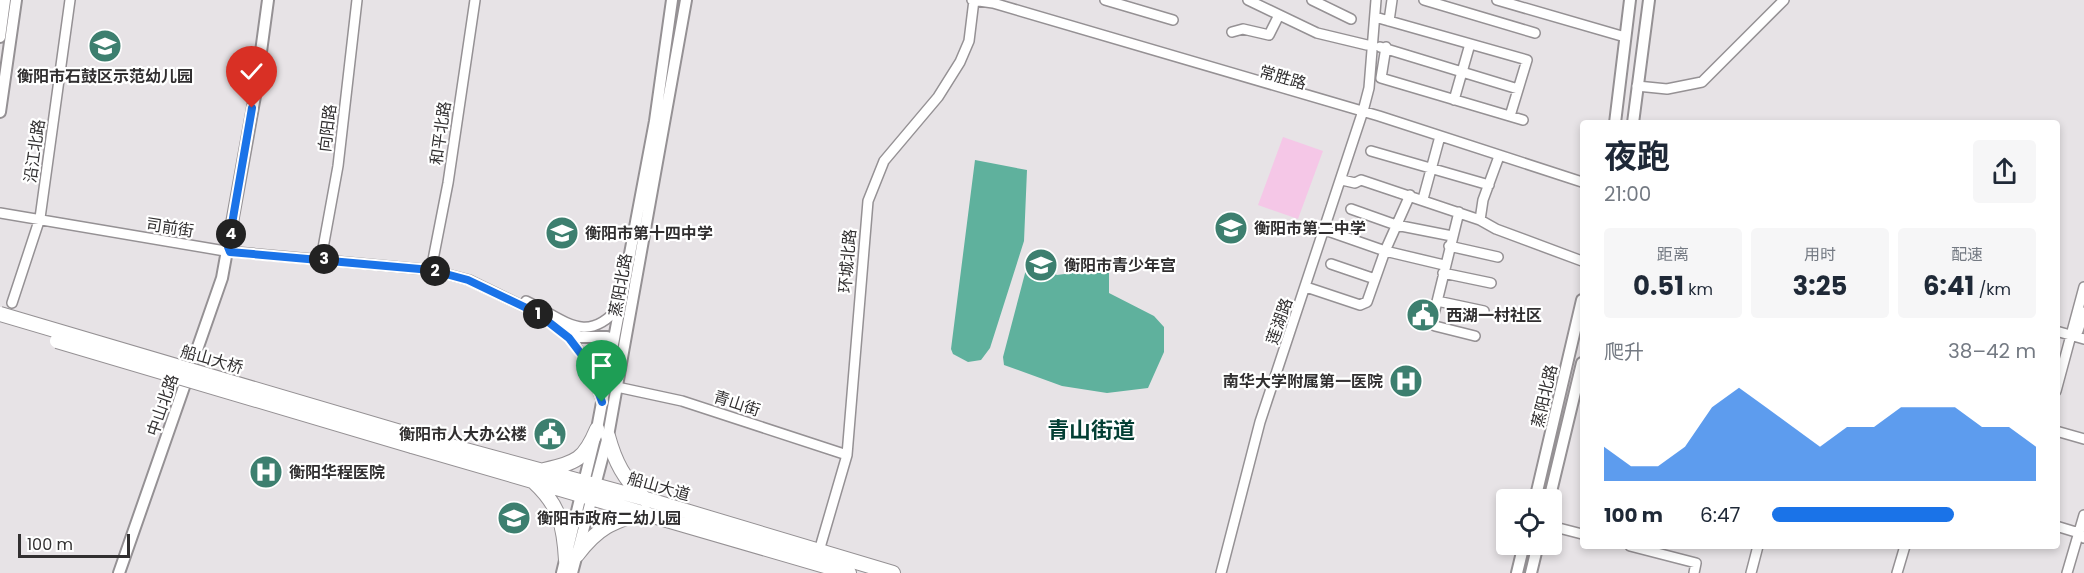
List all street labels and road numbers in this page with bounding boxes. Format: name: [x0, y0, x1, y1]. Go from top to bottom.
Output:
street label: 常胜路: [1257, 60, 1309, 95]
street label: 和平北路: [425, 100, 456, 166]
street label: 向阳路: [313, 103, 342, 153]
street label: 沿江北路: [19, 118, 50, 184]
street label: 司前街: [144, 212, 195, 243]
street label: 环城北路: [833, 228, 862, 294]
street label: 蒸阳北路: [604, 252, 637, 319]
street label: 莲湖路: [1261, 295, 1298, 348]
street label: 船山大桥: [178, 340, 246, 379]
street label: 蒸阳北路: [1526, 362, 1563, 430]
street label: 中山北路: [141, 371, 184, 439]
street label: 青山街: [710, 385, 763, 422]
street label: 船山大道: [625, 467, 693, 506]

